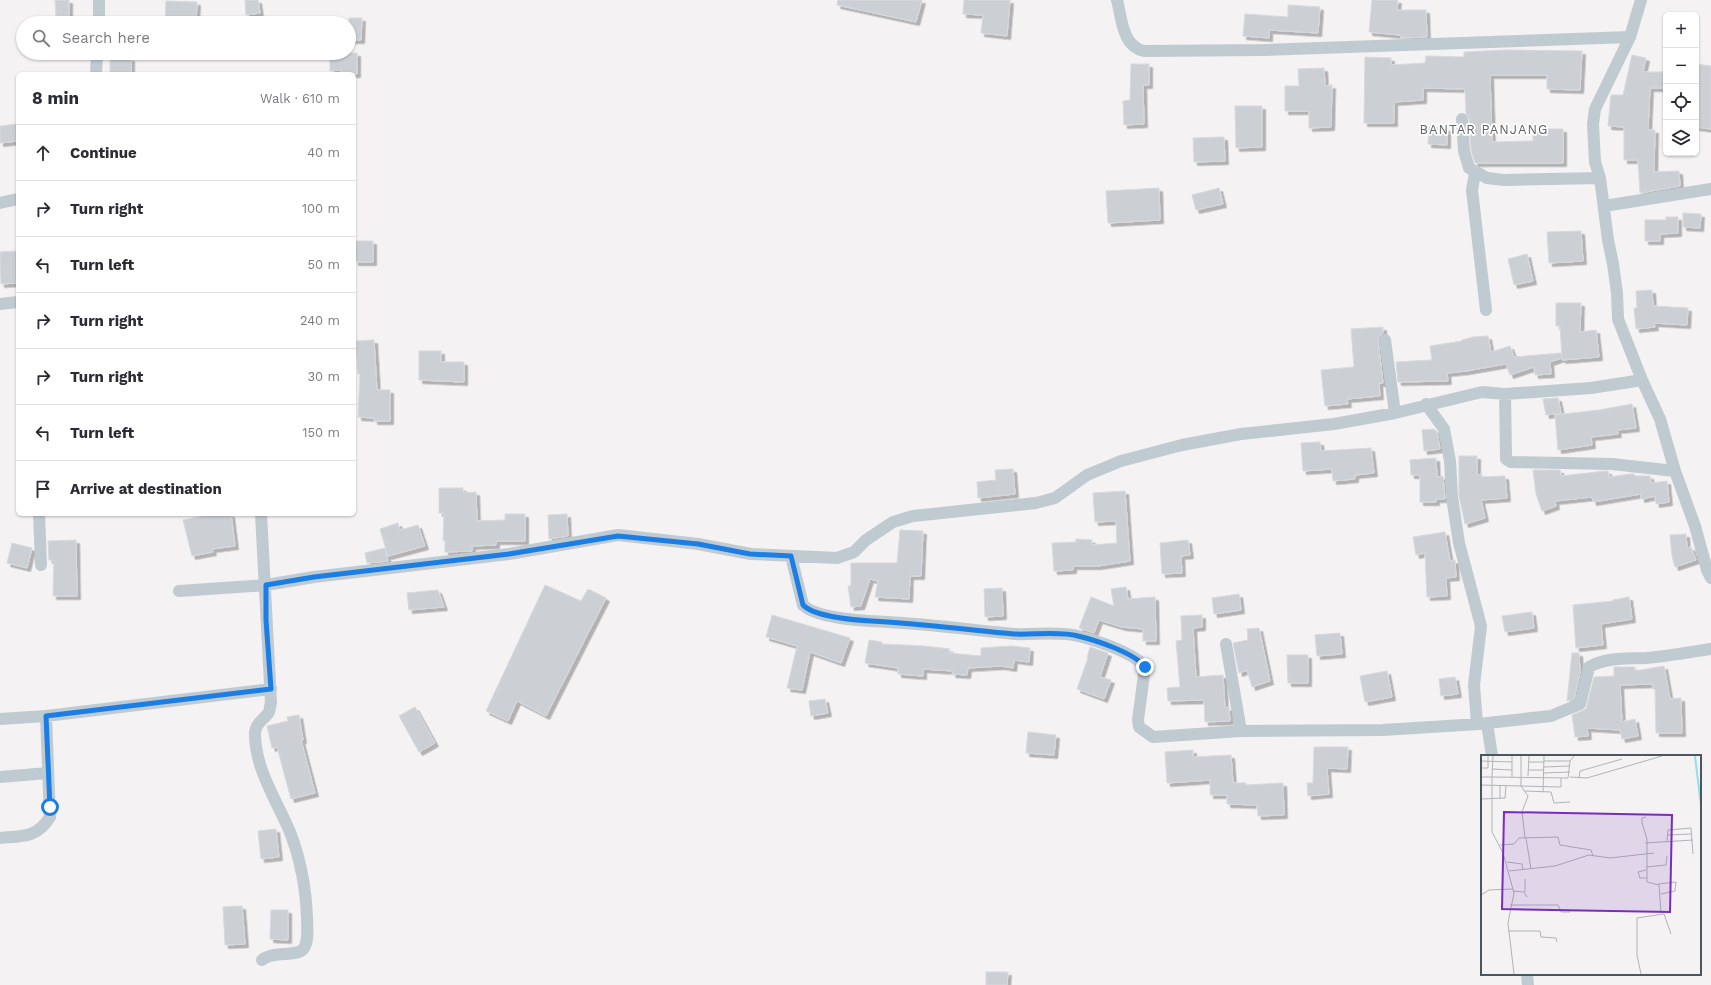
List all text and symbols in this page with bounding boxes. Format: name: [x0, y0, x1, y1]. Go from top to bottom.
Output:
map controls: [1663, 12, 1699, 156]
button: +: [1663, 12, 1699, 48]
search box: [16, 16, 356, 60]
icon: search: [30, 27, 52, 49]
text: Search here: [62, 29, 150, 47]
button: −: [1663, 48, 1699, 84]
button: locate: [1663, 84, 1699, 120]
text: 8 min: [32, 88, 79, 108]
text: Walk · 610 m: [260, 91, 340, 106]
button: layers: [1663, 120, 1699, 156]
district label: BANTAR PANJANG: [1420, 122, 1548, 137]
icon: ahead: [32, 142, 54, 164]
text: Continue: [70, 144, 137, 162]
text: 40 m: [307, 145, 340, 160]
icon: right: [32, 198, 54, 220]
text: Turn right: [70, 200, 143, 218]
text: 100 m: [302, 201, 340, 216]
icon: left: [32, 254, 54, 276]
text: Turn left: [70, 256, 134, 274]
text: 50 m: [308, 257, 340, 272]
icon: right: [32, 310, 54, 332]
text: Turn right: [70, 312, 143, 330]
text: 240 m: [300, 313, 340, 328]
icon: right: [32, 366, 54, 388]
text: Turn right: [70, 368, 143, 386]
text: 30 m: [308, 369, 340, 384]
icon: left: [32, 422, 54, 444]
text: Turn left: [70, 424, 134, 442]
text: 150 m: [302, 425, 340, 440]
icon: arrive: [32, 478, 54, 500]
text: Arrive at destination: [70, 480, 222, 498]
route end: [1136, 658, 1154, 676]
inset map: [1481, 755, 1701, 975]
route start: [41, 798, 59, 816]

